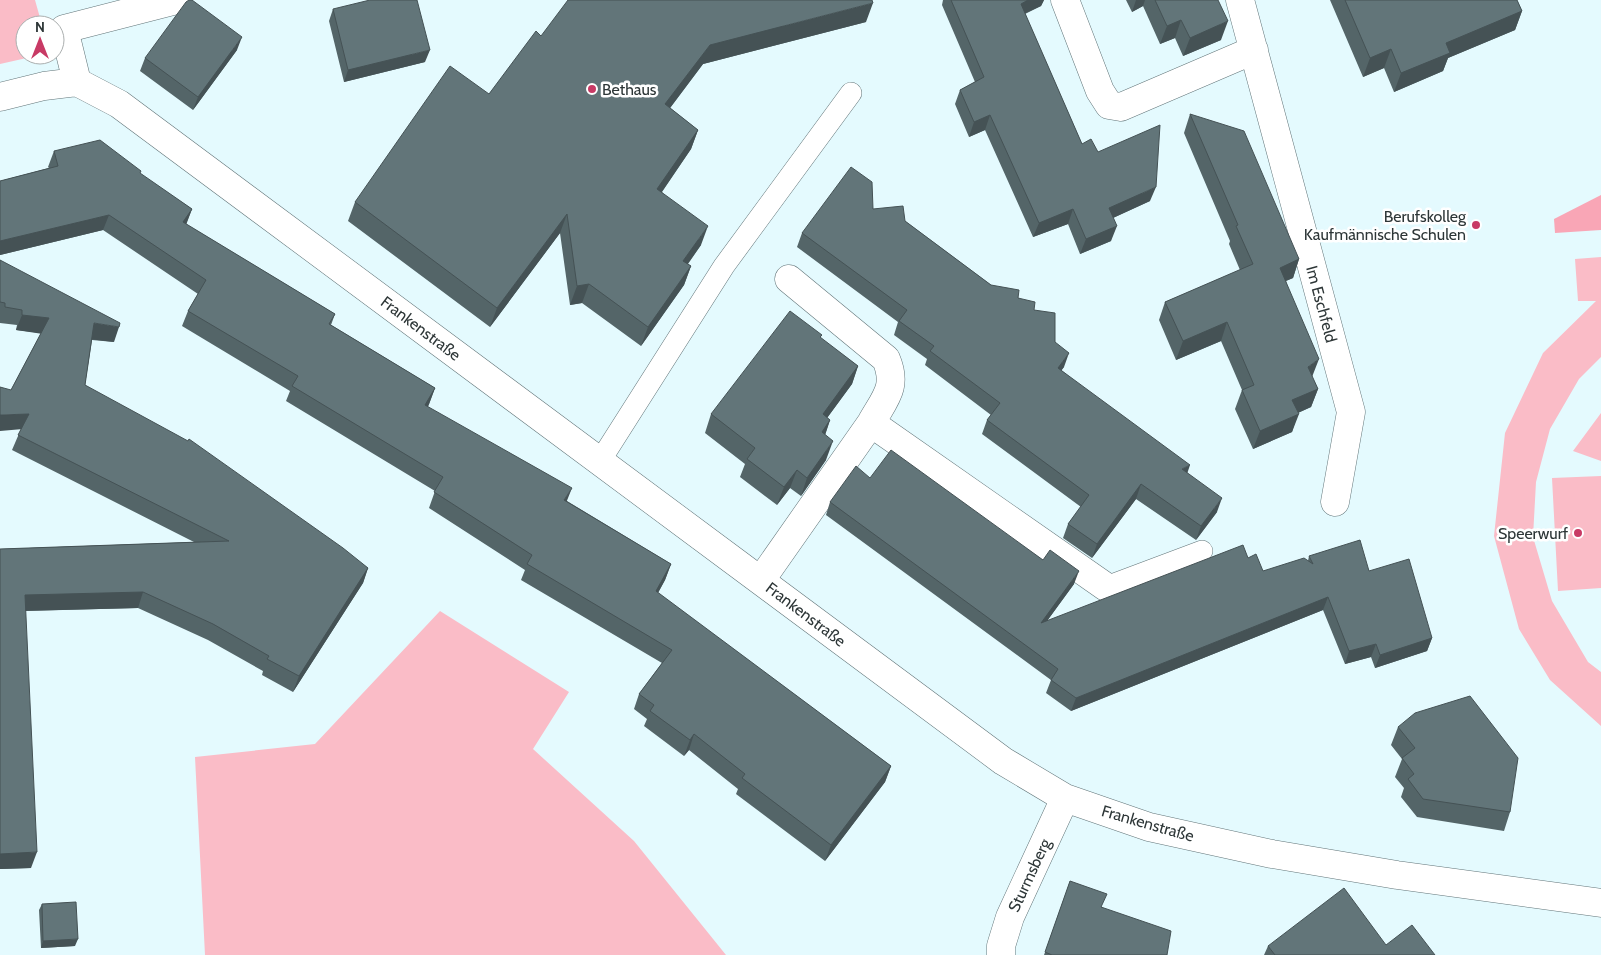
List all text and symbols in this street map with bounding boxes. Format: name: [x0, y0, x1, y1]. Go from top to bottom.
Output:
north arrow: [15, 15, 65, 65]
text: N: [35, 18, 45, 36]
place label: Bethaus: [602, 80, 657, 99]
marker: Bethaus: [586, 83, 598, 95]
place label: Berufskolleg Kaufmännische Schulen: [1304, 207, 1467, 244]
marker: Berufskolleg Kaufmännische Schulen: [1470, 219, 1482, 231]
street label: Im Eschfeld: [1302, 264, 1341, 345]
street label: Frankenstraße: [377, 292, 464, 365]
place label: Speerwurf: [1498, 524, 1569, 543]
marker: Speerwurf: [1572, 527, 1584, 539]
street label: Frankenstraße: [762, 578, 849, 651]
street label: Frankenstraße: [1100, 801, 1196, 846]
street label: Sturmsberg: [1004, 835, 1055, 915]

